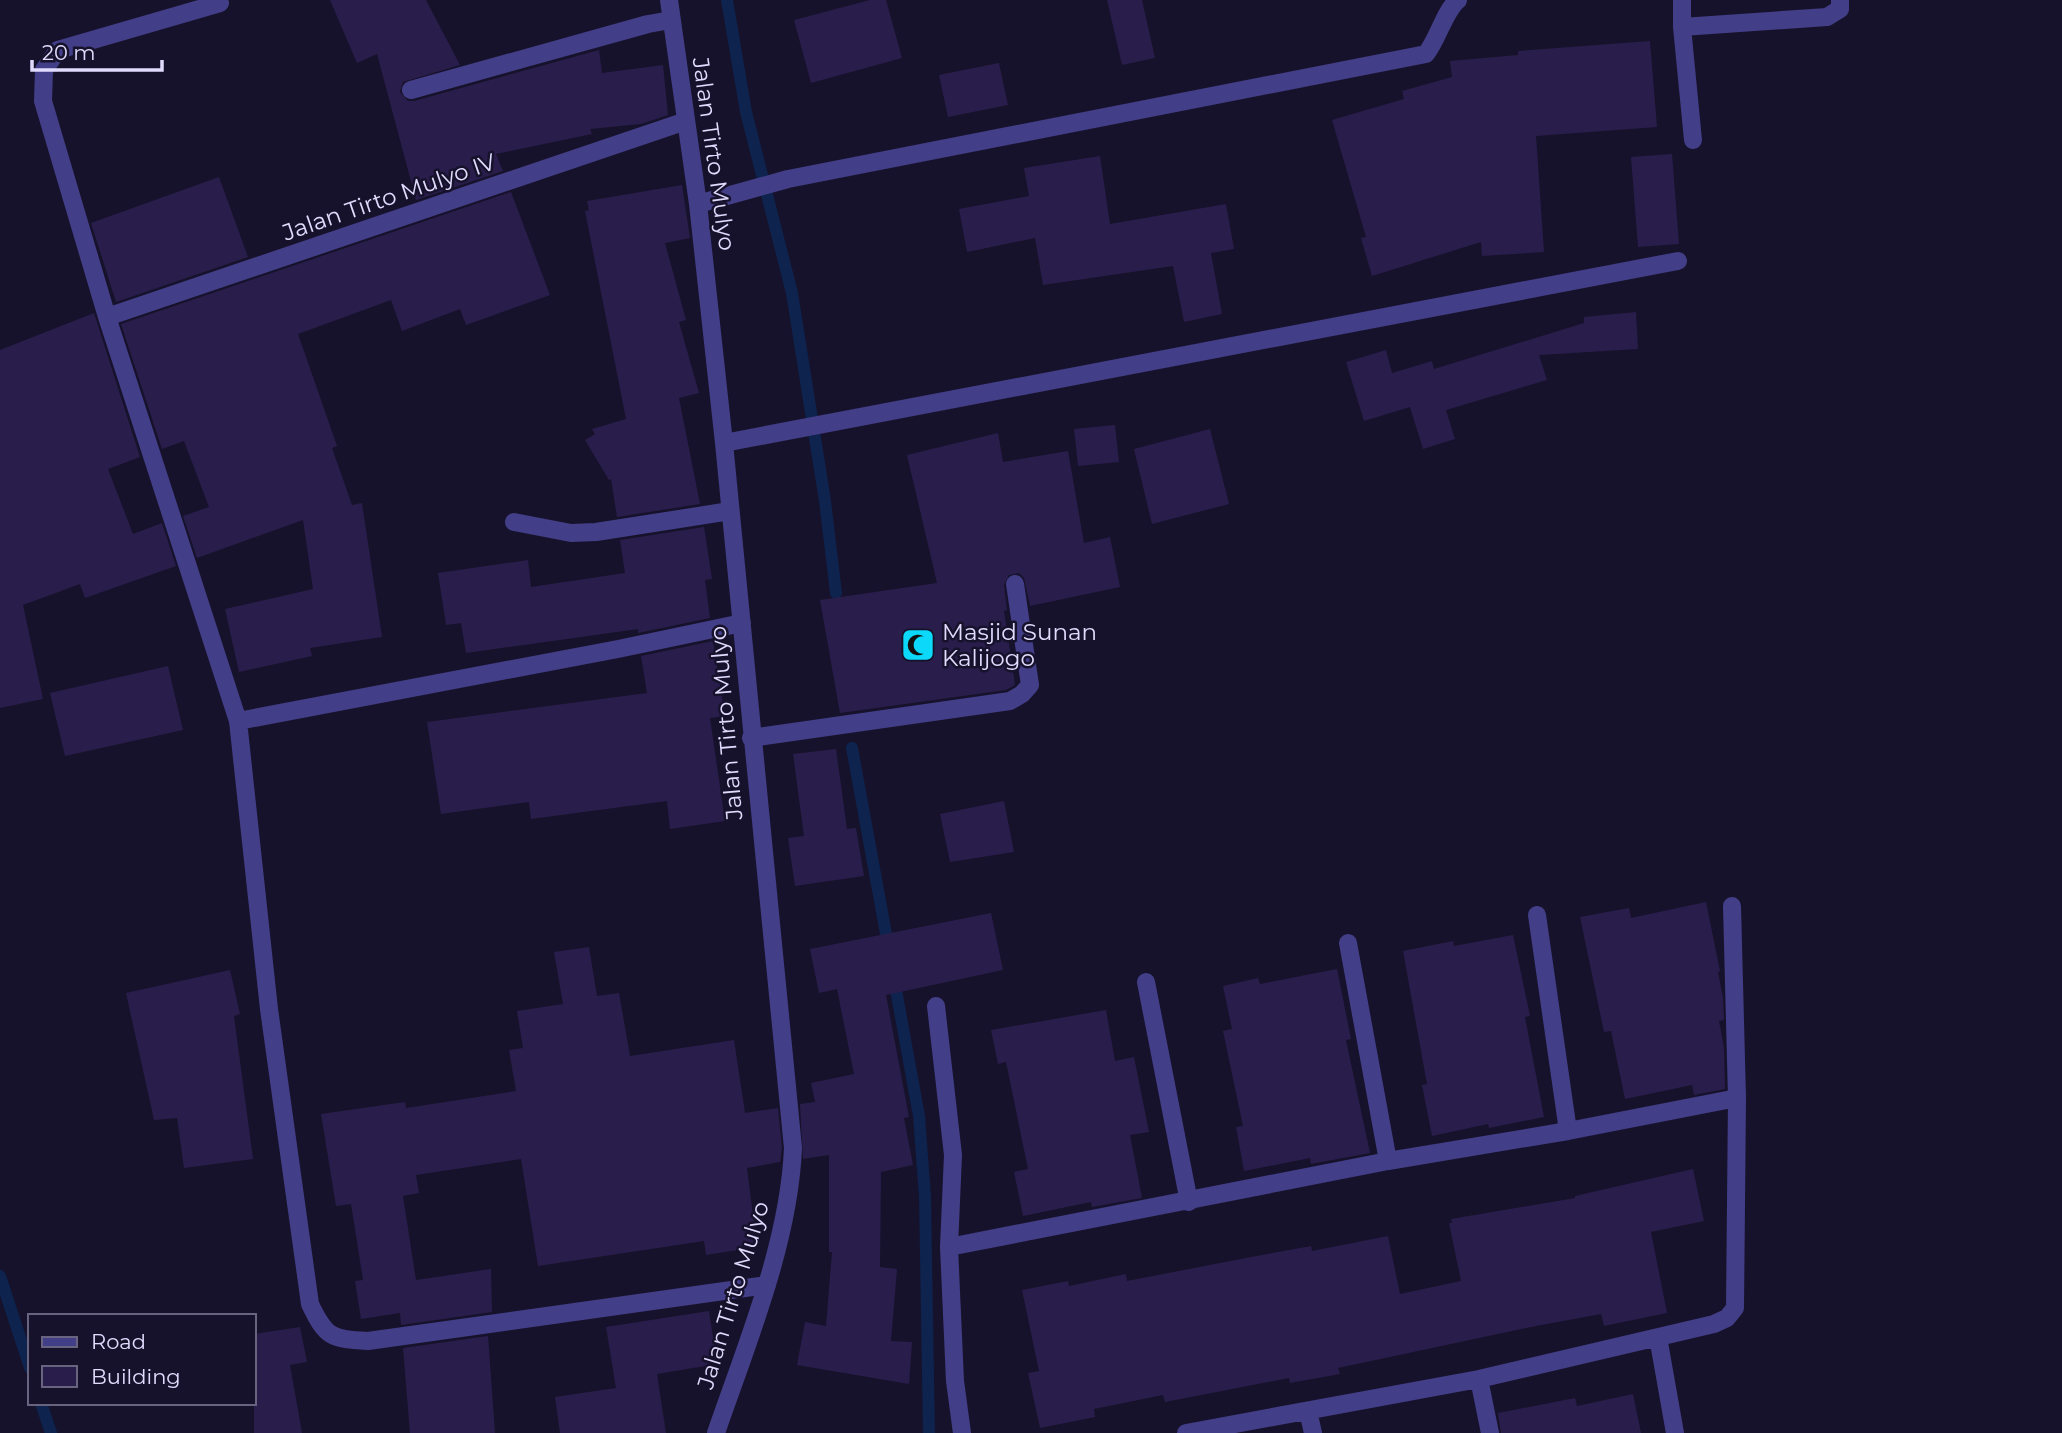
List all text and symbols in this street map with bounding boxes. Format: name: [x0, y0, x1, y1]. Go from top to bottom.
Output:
scale bar: [32, 28, 161, 72]
text: 20 m: [42, 40, 96, 65]
street label: Jalan Tirto Mulyo: [686, 55, 741, 252]
street label: Jalan Tirto Mulyo IV: [278, 147, 500, 247]
place label: Masjid Sunan Kalijogo: [942, 618, 1097, 672]
street label: Jalan Tirto Mulyo: [704, 625, 749, 822]
mosque icon: Masjid Sunan Kalijogo: [899, 626, 937, 664]
street label: Jalan Tirto Mulyo: [691, 1198, 775, 1393]
legend: [28, 1314, 256, 1405]
text: Road: [91, 1329, 146, 1354]
text: Building: [91, 1364, 181, 1389]

